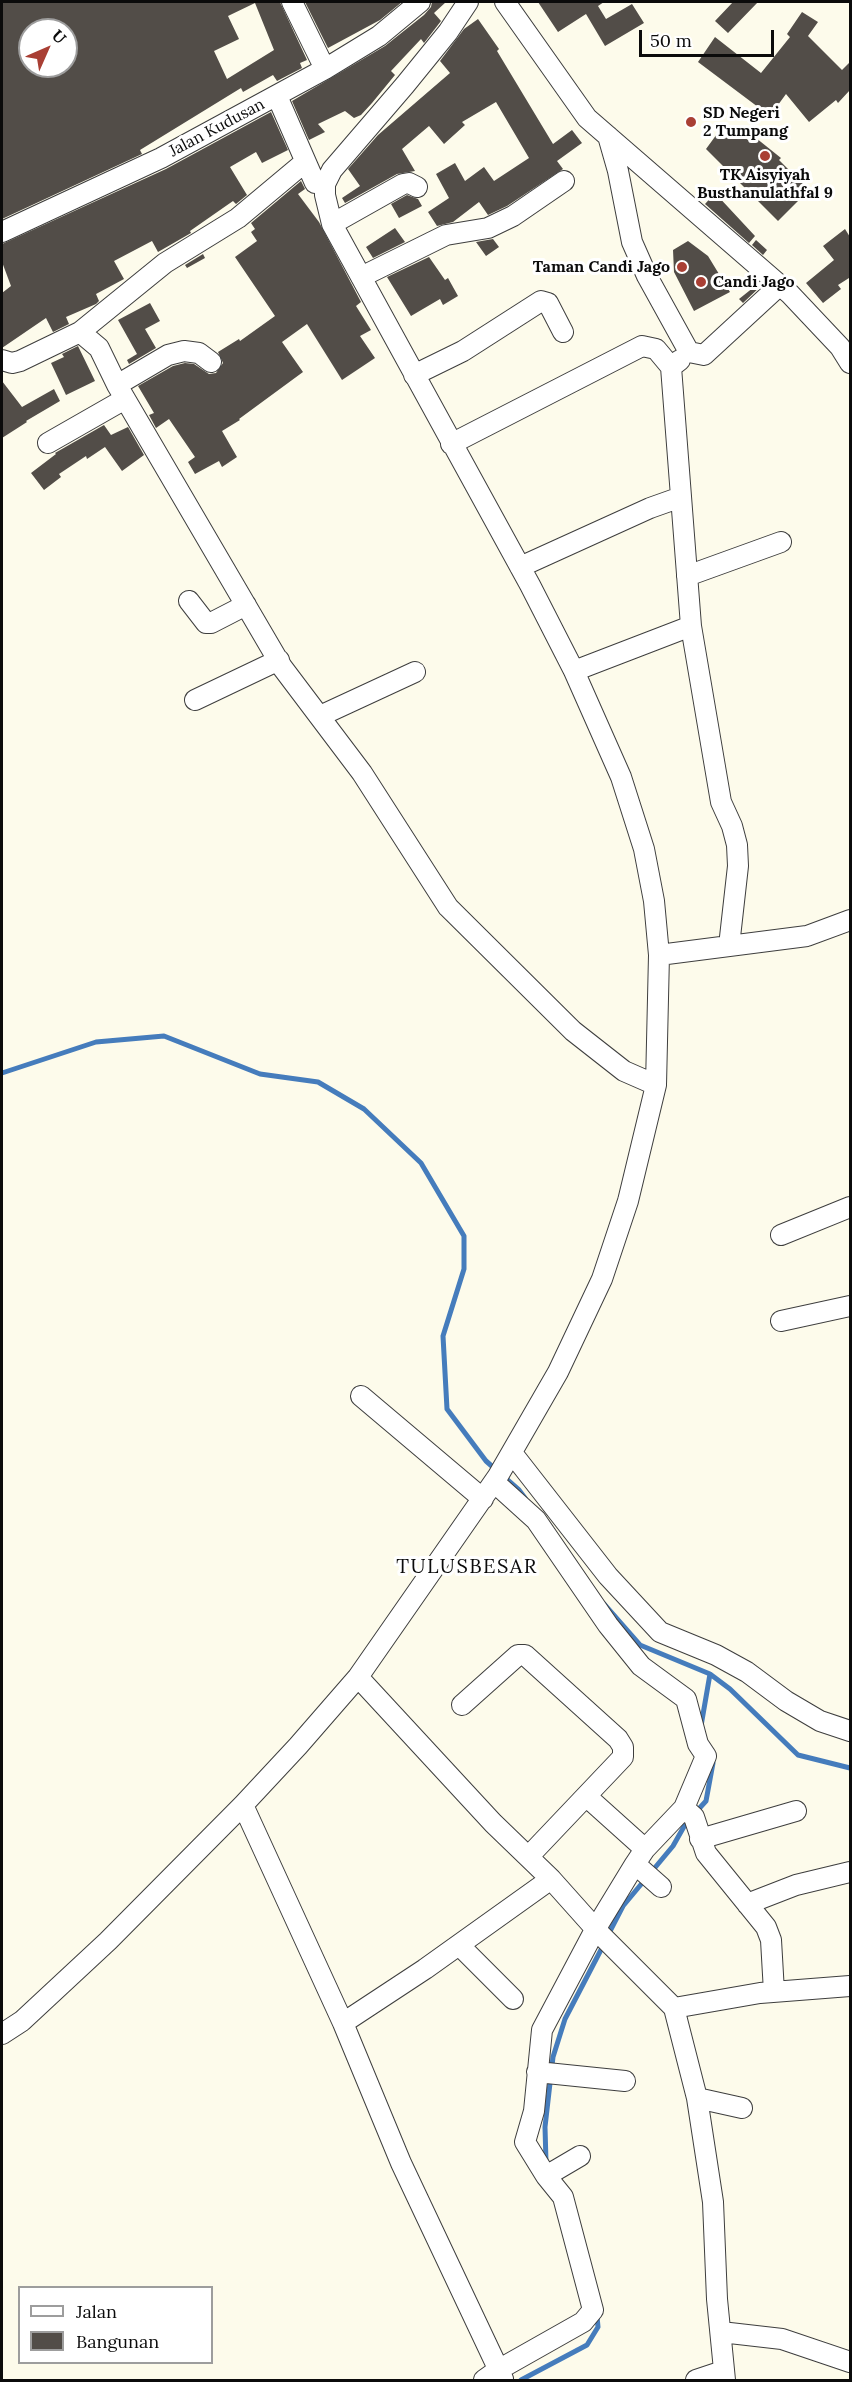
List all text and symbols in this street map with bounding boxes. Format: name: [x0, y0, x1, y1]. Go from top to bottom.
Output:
north arrow: [18, 18, 78, 78]
scale bar: [642, 18, 777, 56]
text: U: [48, 25, 71, 48]
text: 50 m: [650, 29, 692, 52]
street label: Jalan Kudusan: [166, 95, 268, 161]
place label: SD Negeri 2 Tumpang: [703, 103, 788, 141]
marker: SD Negeri 2 Tumpang: [684, 115, 698, 129]
marker: TK Aisyiyah Busthanulathfal 9: [758, 149, 772, 163]
place label: TK Aisyiyah Busthanulathfal 9: [697, 165, 833, 203]
place label: Taman Candi Jago: [533, 257, 670, 277]
marker: Taman Candi Jago: [675, 260, 689, 274]
place label: Candi Jago: [713, 272, 795, 292]
marker: Candi Jago: [694, 275, 708, 289]
district label: TULUSBESAR: [396, 1555, 538, 1579]
legend: [18, 2286, 213, 2364]
text: Jalan: [76, 2300, 117, 2323]
text: Bangunan: [76, 2330, 159, 2353]

